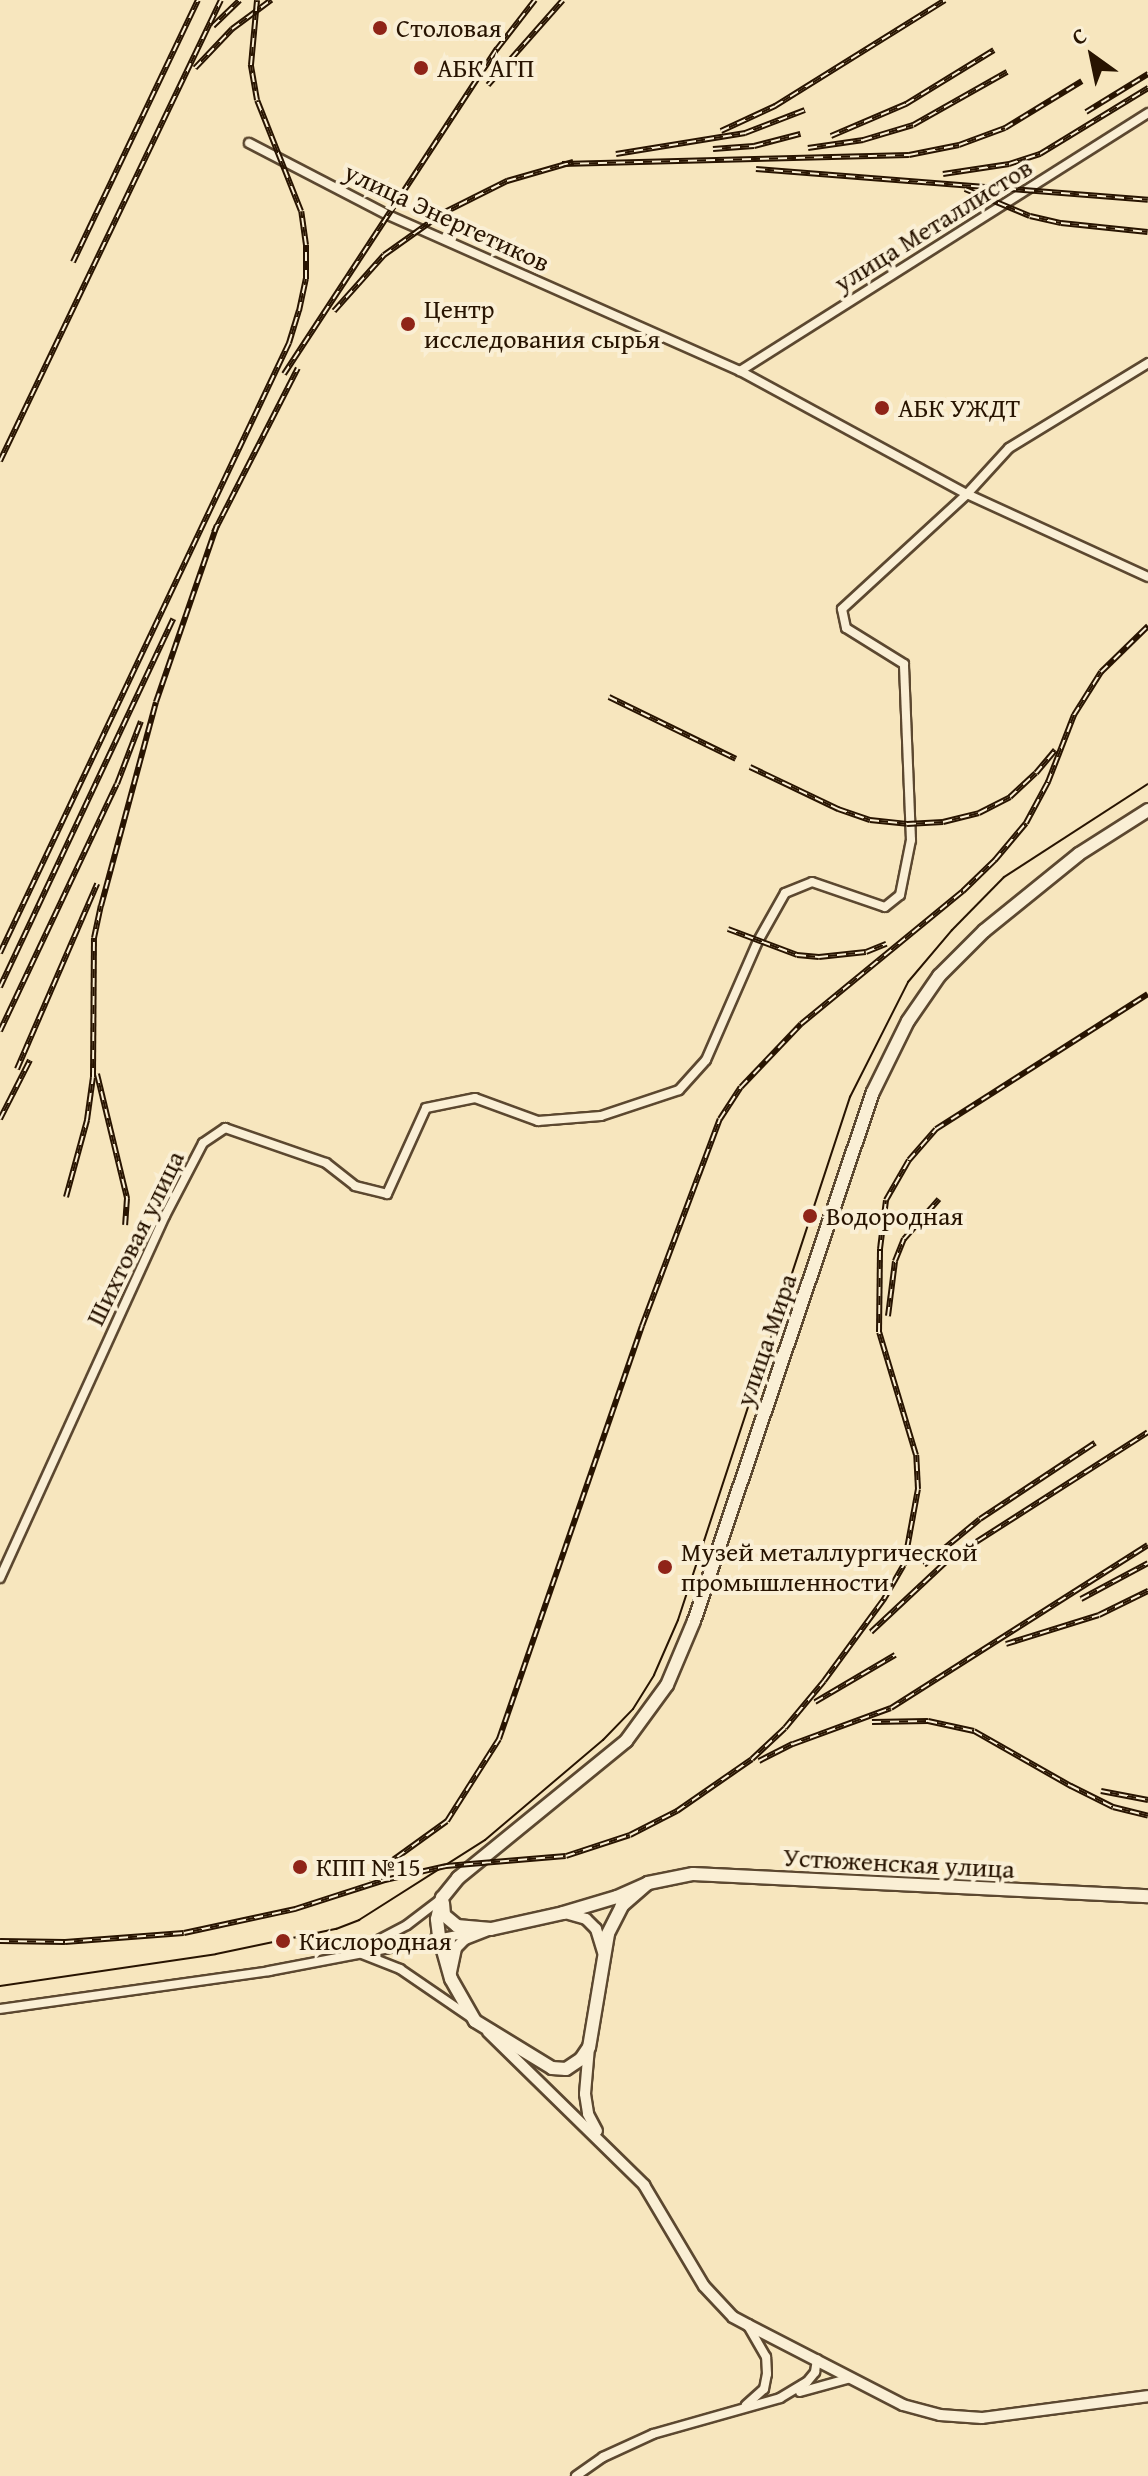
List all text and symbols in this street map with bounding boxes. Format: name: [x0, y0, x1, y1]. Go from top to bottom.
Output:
place label: Столовая: [396, 12, 502, 44]
north arrow: [1052, 16, 1132, 96]
marker: Столовая: [371, 19, 389, 37]
text: С: [1065, 19, 1093, 53]
place label: АБК АГП: [437, 52, 534, 84]
marker: АБК АГП: [412, 59, 430, 77]
street label: улица Металлистов: [828, 151, 1038, 299]
street label: улица Энергетиков: [339, 156, 555, 278]
place label: Центр исследования сырья: [424, 293, 660, 354]
marker: Центр исследования сырья: [399, 315, 417, 333]
place label: АБК УЖДТ: [898, 392, 1020, 424]
marker: АБК УЖДТ: [873, 399, 891, 417]
street label: Шихтовая улица: [79, 1146, 191, 1330]
place label: Водородная: [826, 1200, 963, 1232]
marker: Водородная: [801, 1207, 819, 1225]
street label: улица Мира: [729, 1270, 803, 1410]
place label: Музей металлургической промышленности: [681, 1536, 977, 1598]
marker: Музей металлургической промышленности: [656, 1558, 674, 1576]
street label: Устюженская улица: [783, 1841, 1015, 1885]
place label: КПП №15: [316, 1851, 421, 1883]
marker: КПП №15: [291, 1858, 309, 1876]
place label: Кислородная: [299, 1925, 452, 1957]
marker: Кислородная: [274, 1932, 292, 1950]

